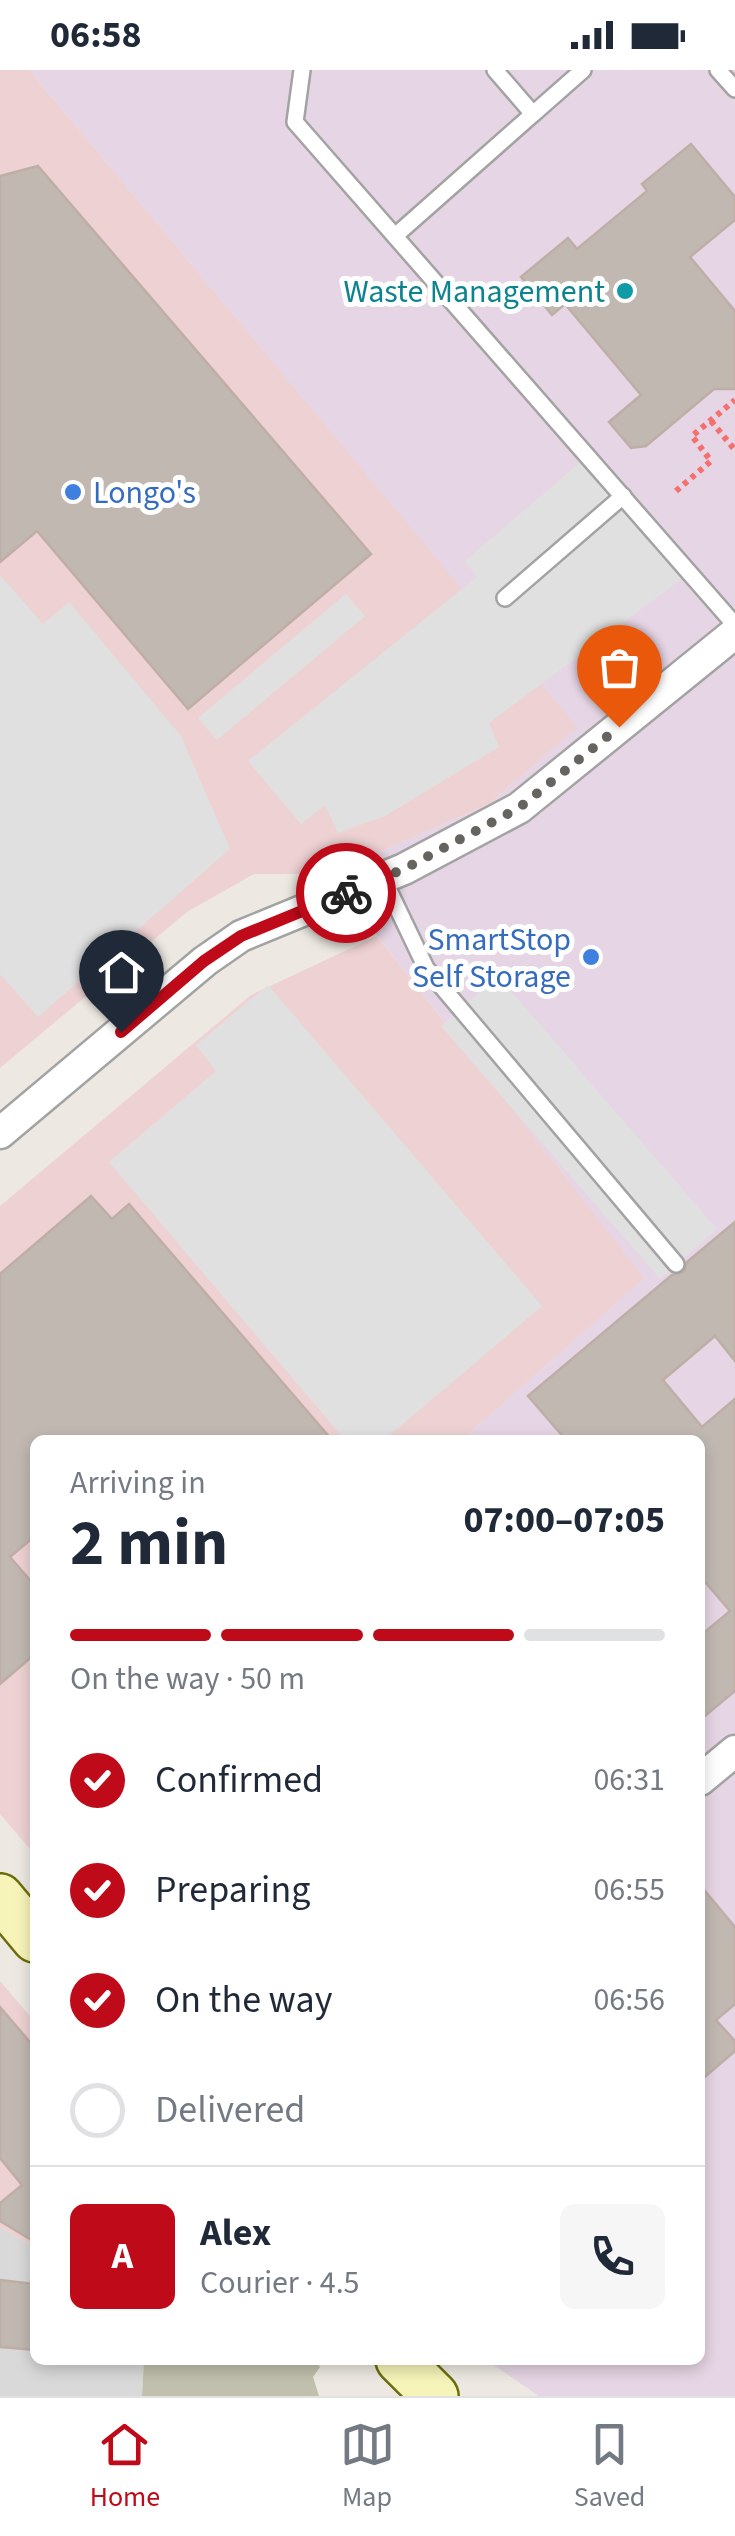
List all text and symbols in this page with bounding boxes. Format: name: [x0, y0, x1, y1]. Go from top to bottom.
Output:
text: 06:58: [50, 8, 142, 62]
place label: Waste Management: [344, 269, 605, 315]
marker: Waste Management: [614, 280, 636, 302]
place label: Longo's: [93, 470, 196, 516]
marker: Longo's: [62, 481, 84, 503]
pin: [577, 625, 662, 728]
icon: bag: [592, 640, 647, 695]
courier: [296, 843, 396, 943]
icon: bike: [319, 866, 374, 921]
place label: SmartStop Self Storage: [412, 917, 571, 1000]
pin: [79, 930, 164, 1033]
icon: home: [94, 945, 149, 1000]
marker: SmartStop Self Storage: [580, 946, 602, 968]
text: Arriving in: [70, 1460, 206, 1506]
text: 07:00–07:05: [463, 1493, 665, 1547]
text: 2 min: [70, 1497, 228, 1590]
text: On the way · 50 m: [70, 1656, 305, 1702]
icon: check: [70, 1753, 125, 1808]
text: Confirmed: [155, 1753, 323, 1807]
text: 06:31: [593, 1757, 665, 1803]
icon: check: [70, 1863, 125, 1918]
text: Preparing: [155, 1863, 310, 1917]
text: 06:55: [593, 1867, 665, 1913]
icon: check: [70, 1973, 125, 2028]
text: On the way: [155, 1973, 332, 2027]
text: 06:56: [593, 1977, 665, 2023]
text: Delivered: [155, 2083, 305, 2137]
button: phone: [560, 2204, 665, 2309]
text: Alex: [200, 2206, 271, 2260]
text: A: [112, 2229, 133, 2283]
text: Courier · 4.5: [200, 2260, 360, 2306]
tab: Home: [90, 2417, 160, 2517]
tab: Map: [340, 2417, 395, 2517]
tab: Saved: [574, 2417, 645, 2517]

